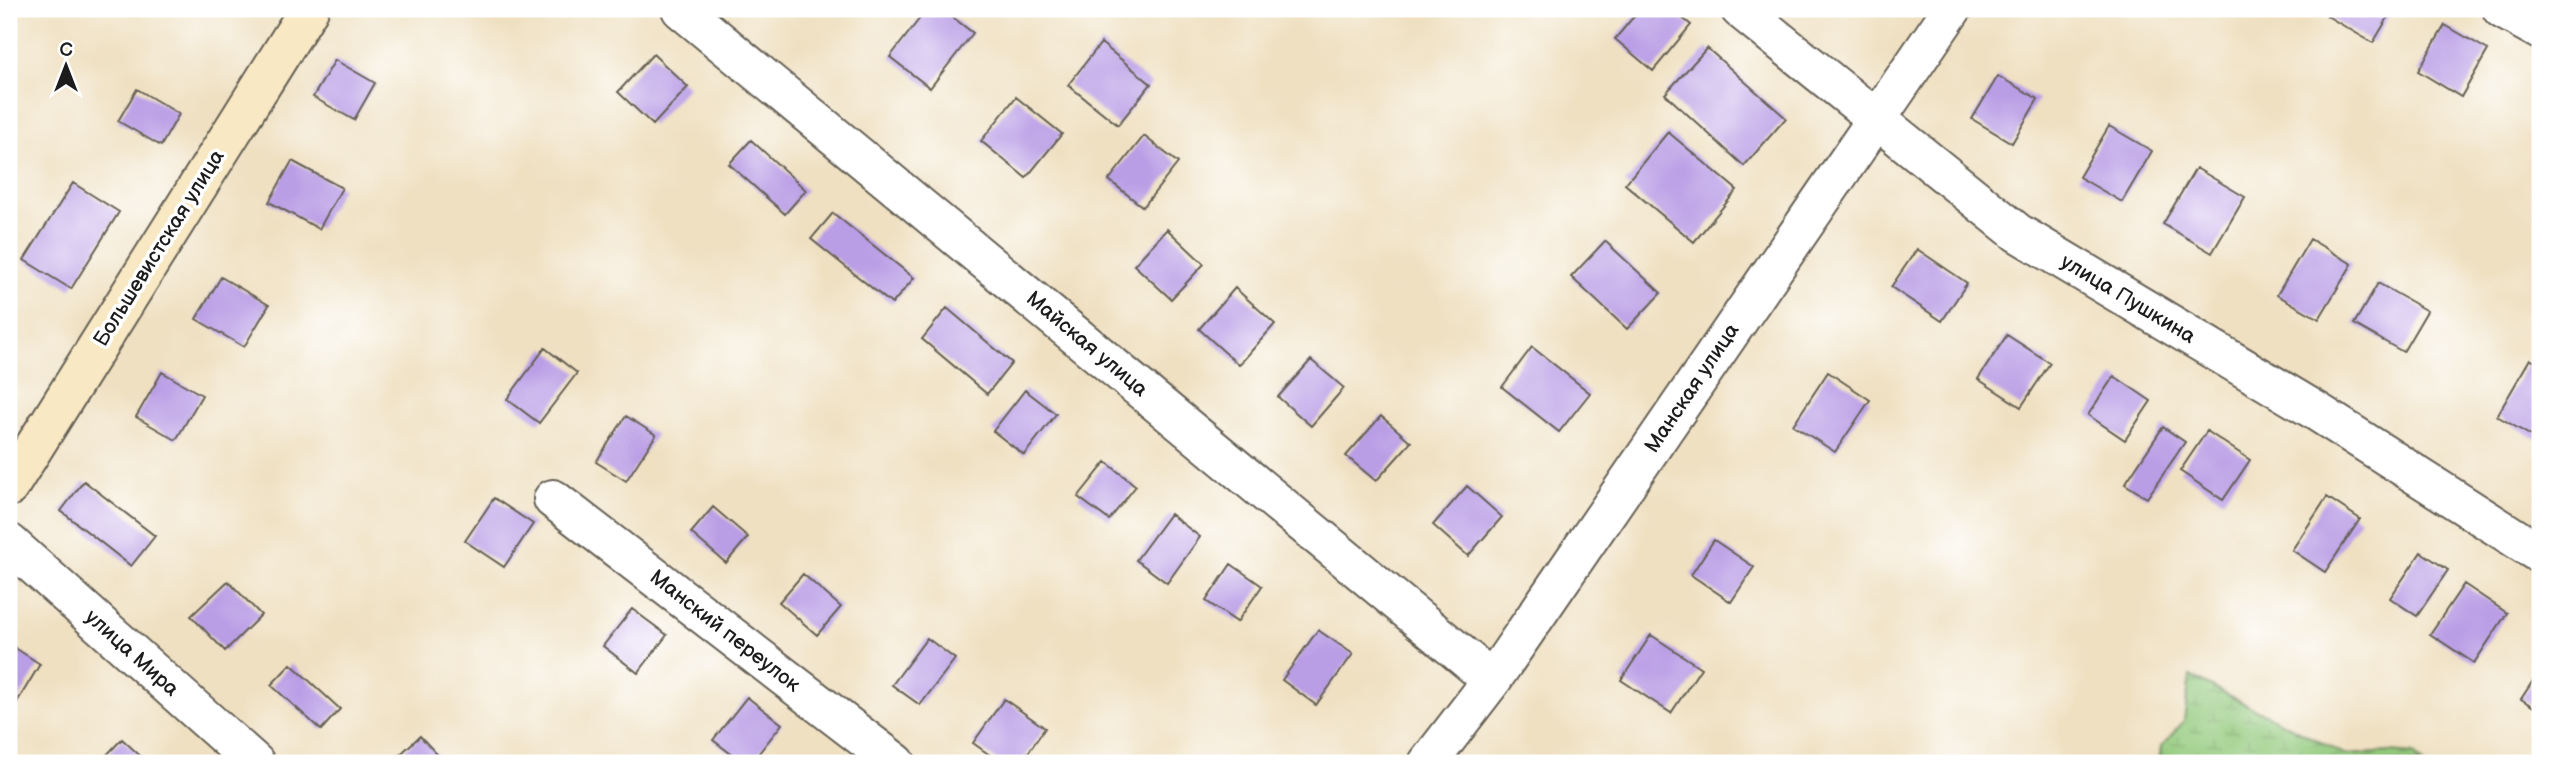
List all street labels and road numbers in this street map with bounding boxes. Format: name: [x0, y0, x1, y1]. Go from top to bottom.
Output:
street label: Большевистская улица: [88, 145, 230, 351]
street label: улица Пушкина: [2056, 249, 2200, 349]
street label: Майская улица: [1021, 286, 1153, 402]
street label: Манская улица: [1639, 318, 1745, 458]
street label: Манский переулок: [645, 565, 805, 697]
street label: улица Мира: [80, 604, 184, 702]

